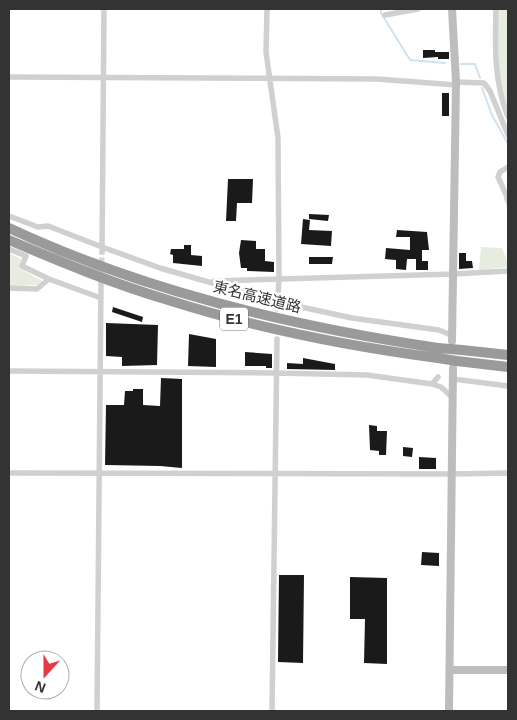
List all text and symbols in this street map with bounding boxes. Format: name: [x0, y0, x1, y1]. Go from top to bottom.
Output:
street label: 東名高速道路: [211, 277, 303, 316]
road number: E1: [220, 308, 248, 330]
north arrow: [20, 650, 70, 700]
text: N: [33, 678, 48, 696]

